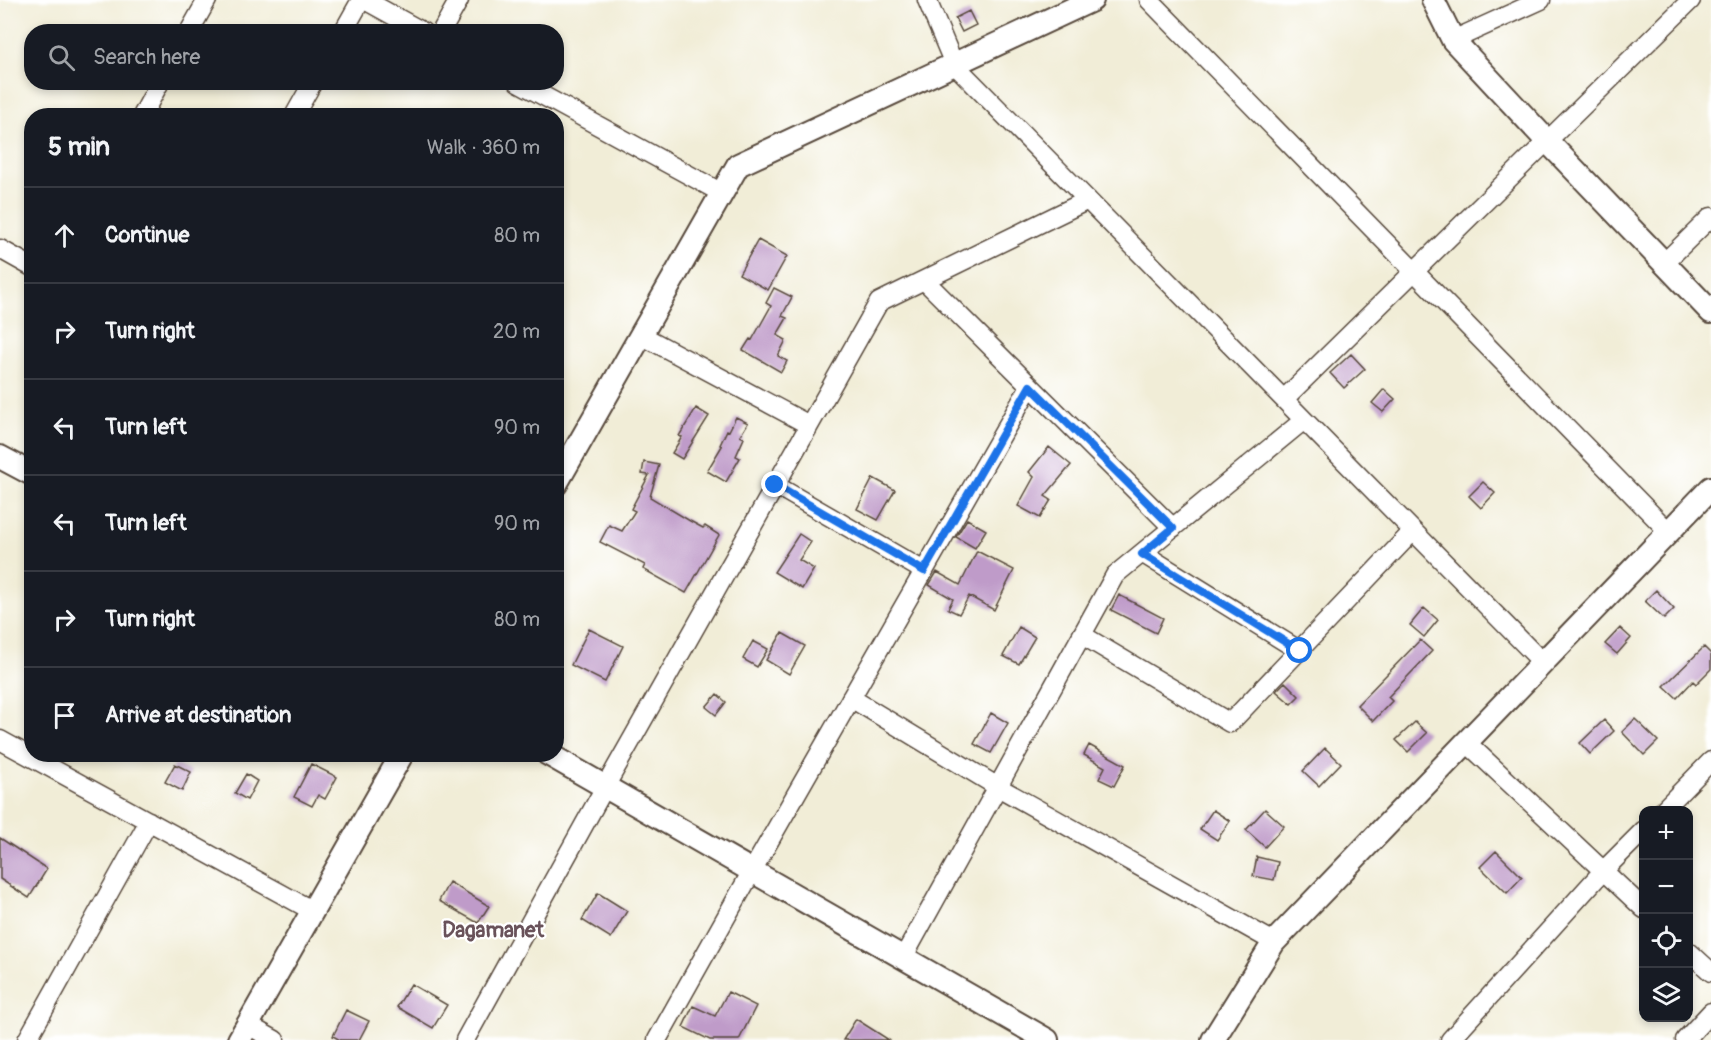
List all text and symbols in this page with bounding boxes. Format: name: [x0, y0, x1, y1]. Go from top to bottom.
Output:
search box: [24, 24, 564, 90]
icon: search: [45, 41, 78, 74]
text: Search here: [93, 43, 200, 71]
text: 5 min: [48, 131, 110, 163]
text: Walk · 360 m: [427, 135, 540, 160]
icon: ahead: [48, 219, 81, 252]
text: Continue: [105, 221, 189, 249]
text: 80 m: [494, 223, 540, 248]
icon: right: [48, 315, 81, 348]
text: Turn right: [105, 317, 195, 345]
text: 20 m: [493, 319, 540, 344]
icon: left: [48, 411, 81, 444]
text: Turn left: [105, 413, 187, 441]
text: 90 m: [494, 415, 540, 440]
route end: [761, 471, 787, 497]
icon: left: [48, 507, 81, 540]
text: Turn left: [105, 509, 187, 537]
text: 90 m: [494, 511, 540, 536]
icon: right: [48, 603, 81, 636]
text: Turn right: [105, 605, 195, 633]
text: 80 m: [494, 607, 540, 632]
route start: [1286, 637, 1312, 663]
icon: arrive: [48, 699, 81, 732]
text: Arrive at destination: [105, 701, 291, 729]
map controls: [1639, 806, 1693, 1022]
button: +: [1639, 806, 1693, 860]
button: −: [1639, 860, 1693, 914]
button: locate: [1639, 914, 1693, 968]
district label: Dagamanet: [442, 917, 544, 944]
button: layers: [1639, 968, 1693, 1022]

